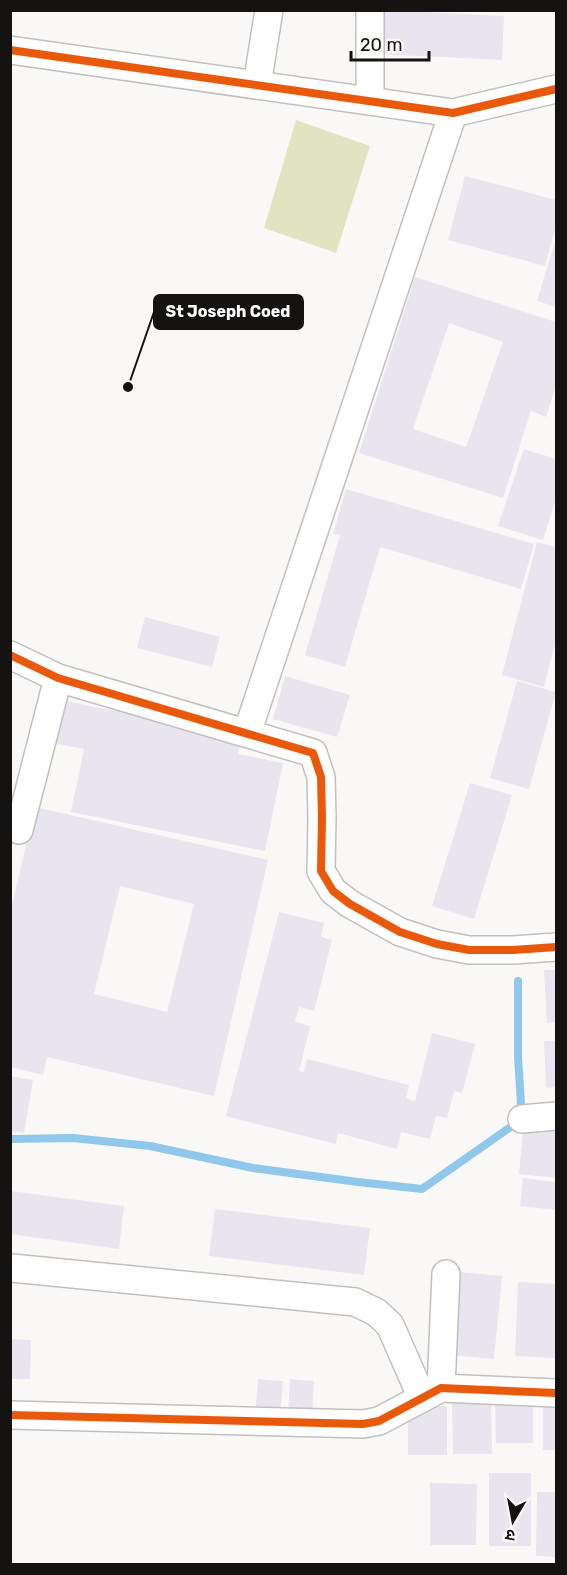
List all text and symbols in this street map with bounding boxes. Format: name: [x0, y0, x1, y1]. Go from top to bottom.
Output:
scale bar: [351, 24, 429, 62]
text: 20 m: [360, 34, 402, 56]
callout: St Joseph Coed: [154, 295, 303, 329]
text: St Joseph Coed: [166, 302, 290, 321]
north arrow: [483, 1491, 543, 1551]
text: उ: [504, 1525, 517, 1545]

